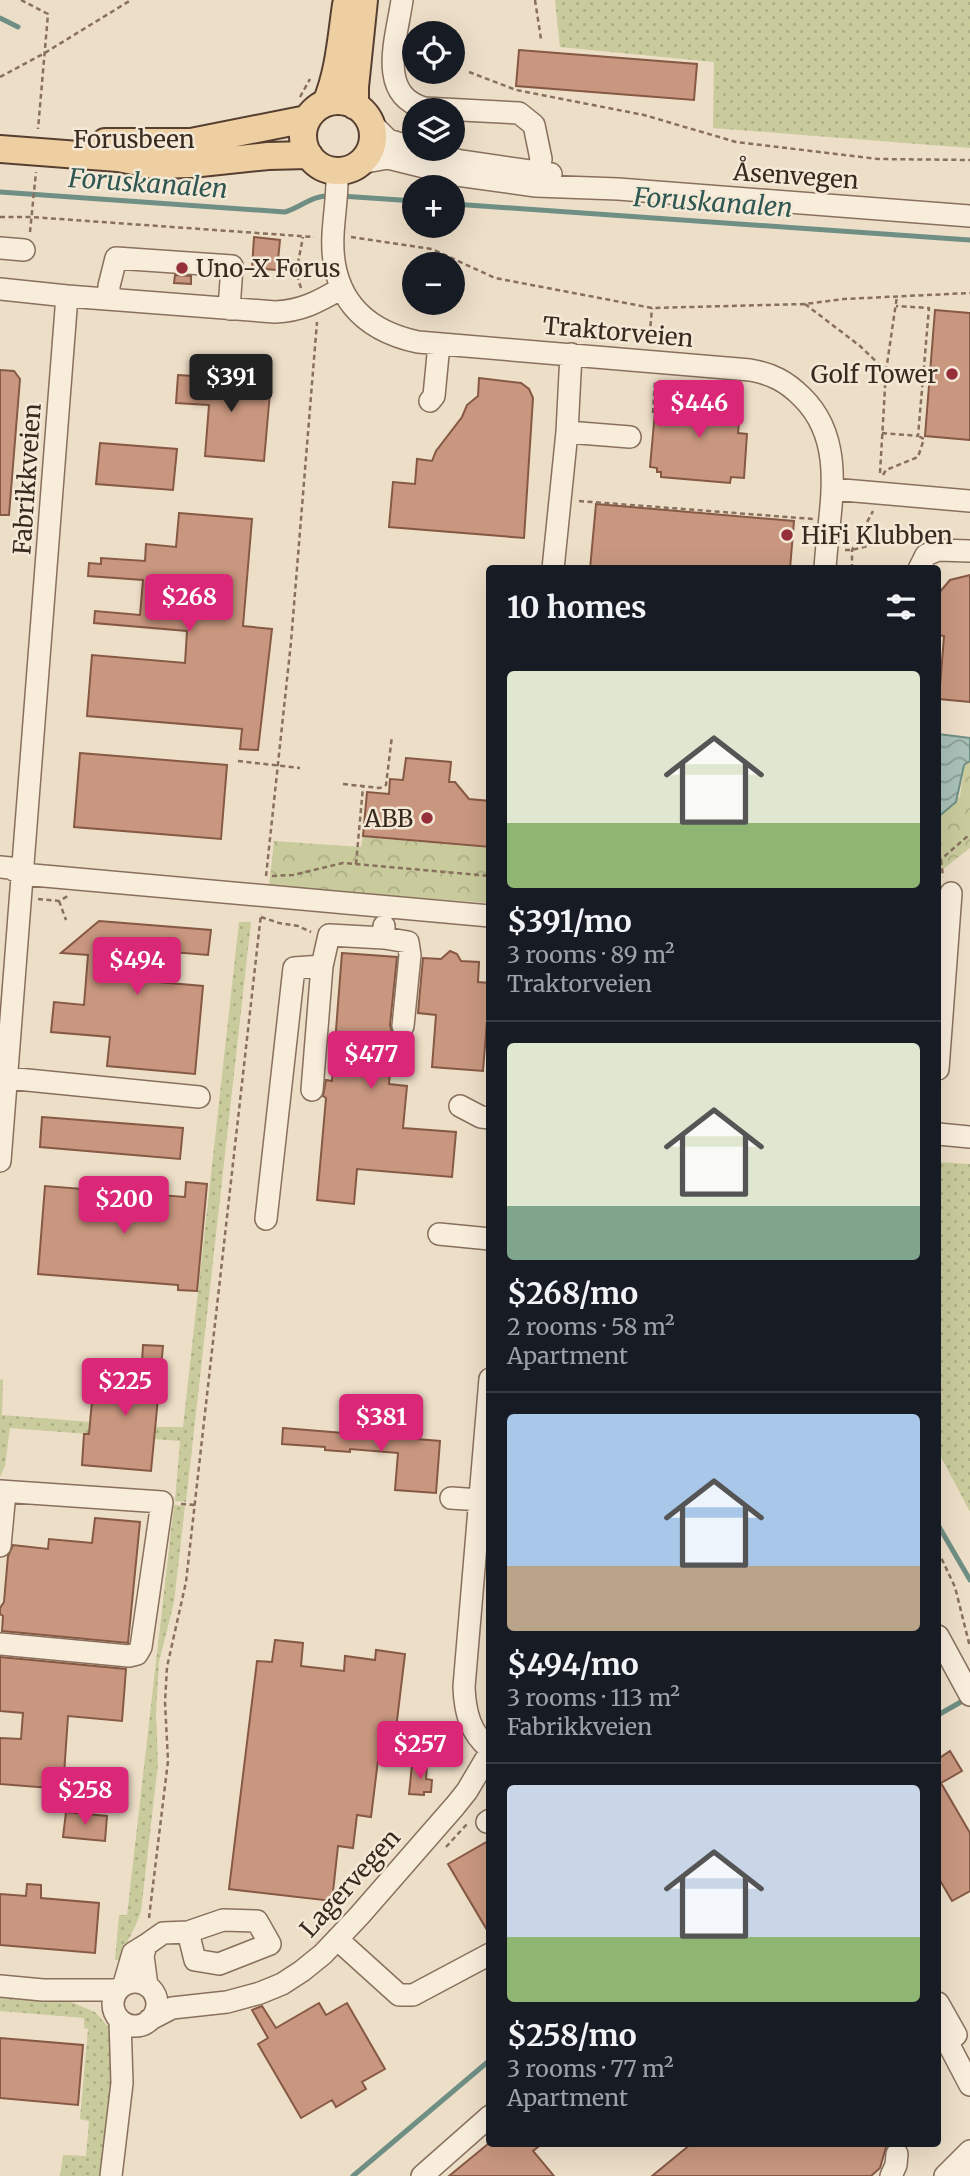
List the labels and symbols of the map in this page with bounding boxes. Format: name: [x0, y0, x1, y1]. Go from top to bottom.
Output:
street label: Forusbeen: [73, 124, 195, 155]
street label: Åsenvegen: [731, 154, 860, 196]
water label: Foruskanalen: [66, 161, 229, 205]
water label: Foruskanalen: [631, 180, 794, 224]
place label: Uno-X Forus: [196, 253, 341, 284]
marker: Uno-X Forus: [174, 260, 190, 276]
street label: Traktorveien: [541, 310, 695, 354]
pin: $391: [190, 354, 272, 414]
place label: Golf Tower: [811, 359, 938, 390]
marker: Golf Tower: [944, 366, 960, 382]
pin: $446: [658, 380, 740, 440]
street label: Fabrikkveien: [6, 402, 48, 556]
place label: HiFi Klubben: [801, 520, 953, 551]
marker: HiFi Klubben: [779, 527, 795, 543]
pin: $268: [148, 574, 230, 634]
place label: ABB: [363, 803, 413, 834]
marker: ABB: [419, 810, 435, 826]
pin: $494: [96, 937, 178, 997]
pin: $477: [330, 1032, 412, 1091]
pin: $200: [83, 1176, 165, 1236]
pin: $225: [84, 1358, 166, 1418]
pin: $381: [340, 1394, 422, 1454]
pin: $257: [379, 1722, 461, 1781]
pin: $258: [44, 1768, 126, 1827]
street label: Lagervegen: [293, 1822, 407, 1944]

